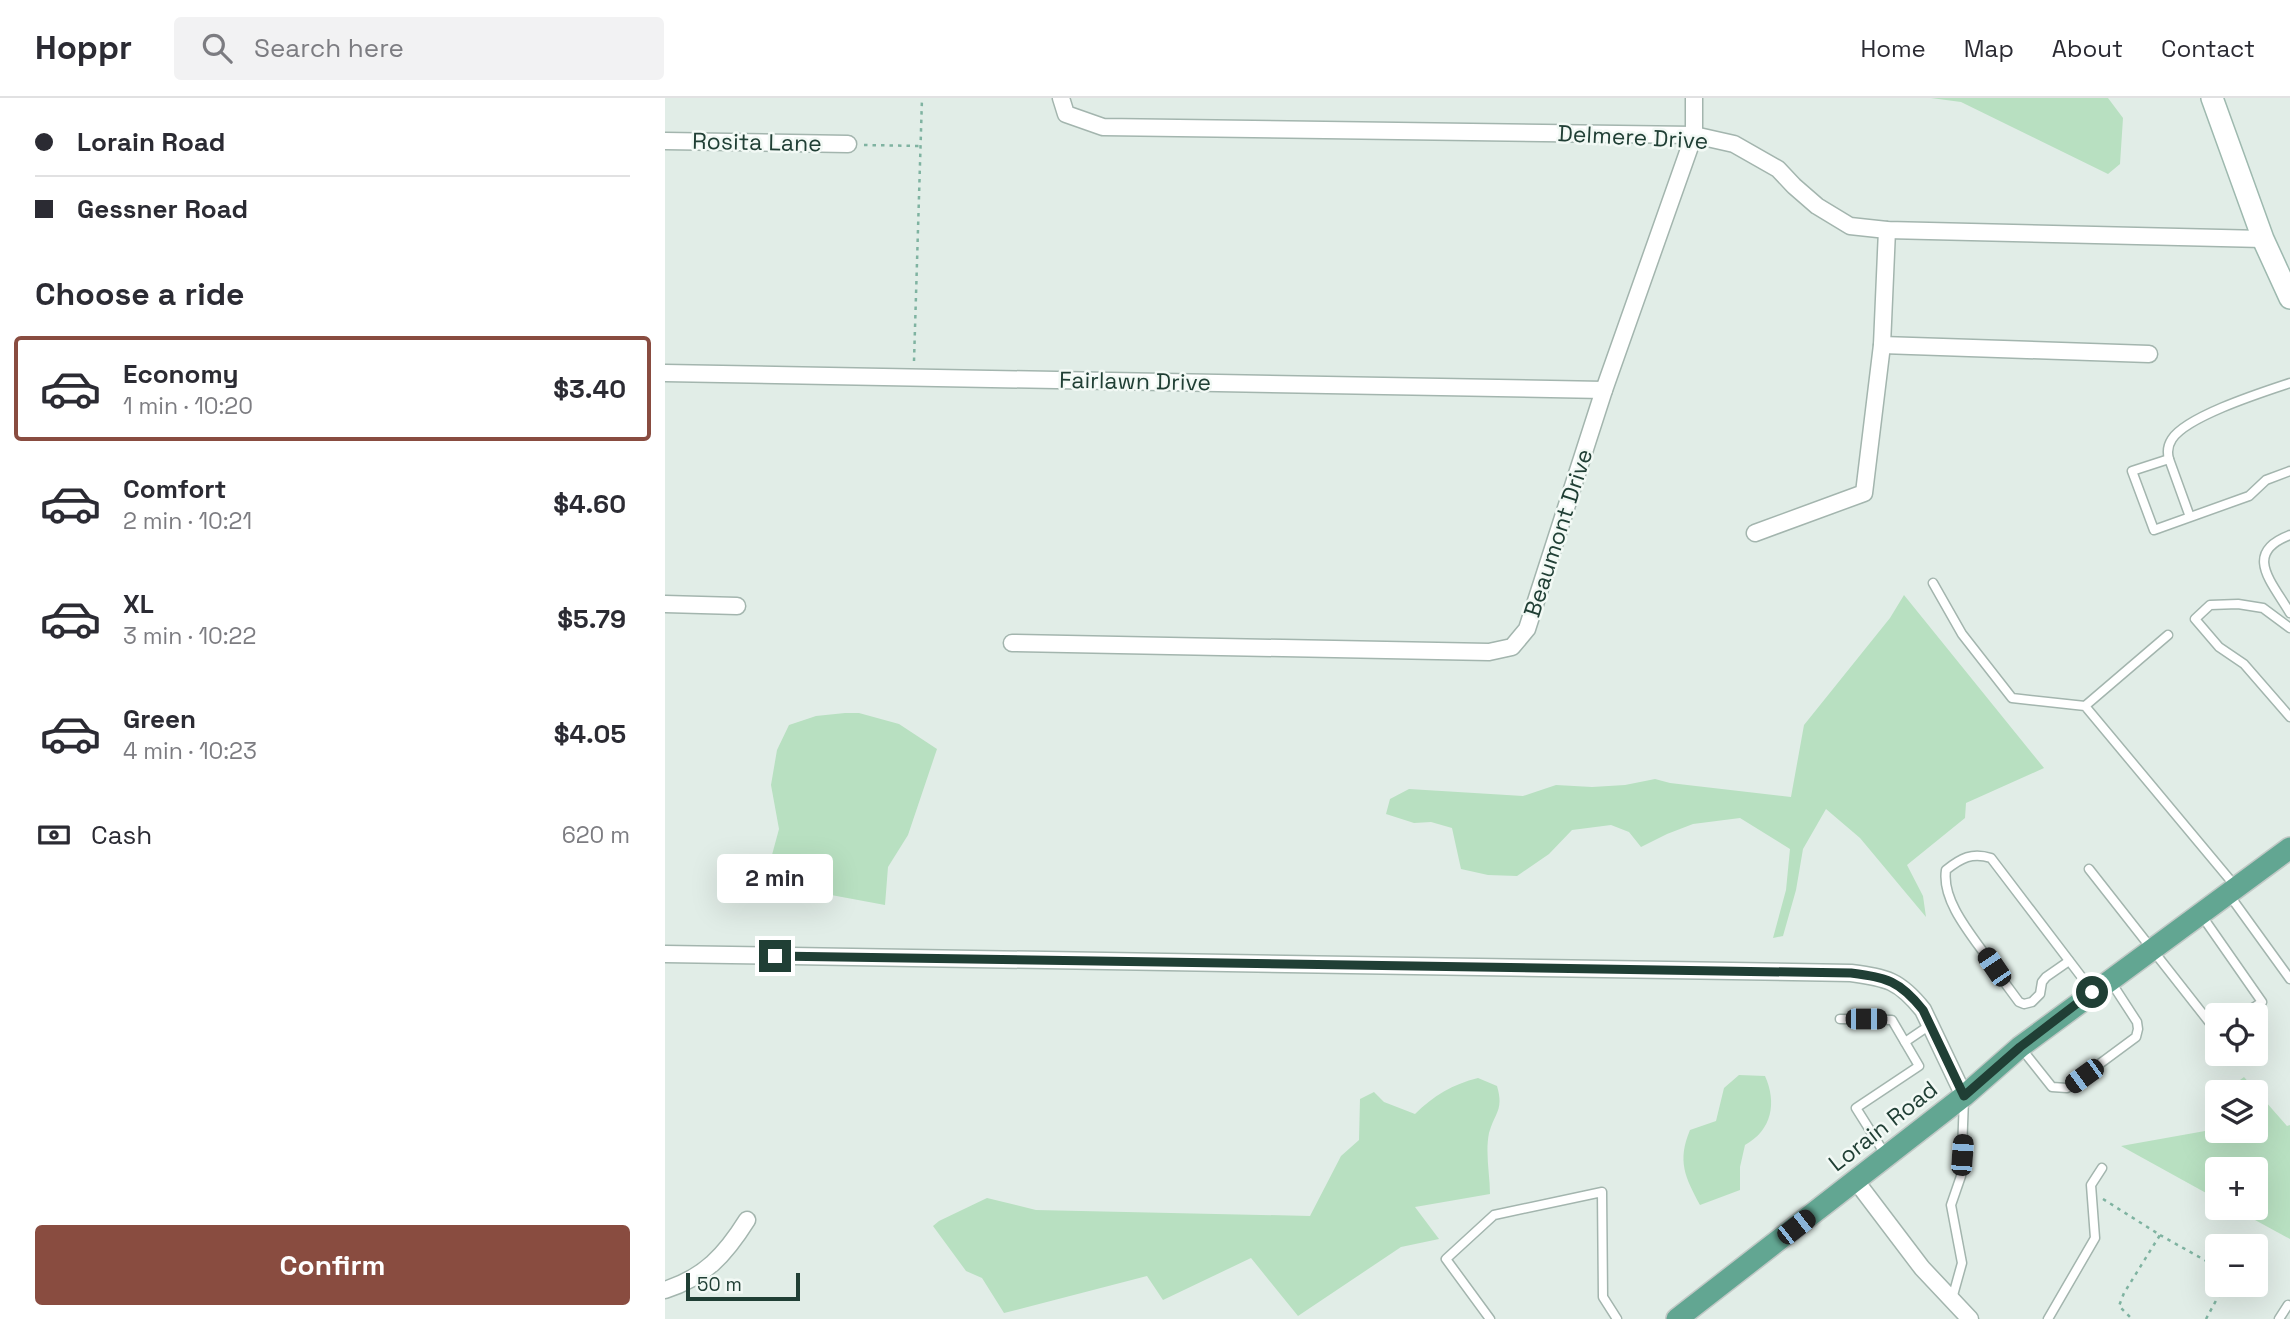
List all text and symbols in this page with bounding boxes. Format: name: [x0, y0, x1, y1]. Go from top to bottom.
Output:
search box: [174, 17, 664, 80]
text: Hoppr: [35, 27, 132, 69]
icon: search: [198, 29, 236, 67]
text: Search here: [254, 31, 404, 65]
text: Home: [1860, 33, 1926, 64]
text: Map: [1964, 33, 2014, 64]
text: About: [2052, 33, 2123, 64]
text: Contact: [2161, 33, 2255, 64]
street label: Delmere Drive: [1557, 118, 1709, 156]
text: Lorain Road: [77, 125, 225, 159]
street label: Rosita Lane: [692, 126, 822, 158]
text: Gessner Road: [77, 192, 248, 226]
text: Choose a ride: [35, 274, 245, 314]
icon: car: [39, 357, 102, 420]
text: Economy: [123, 357, 239, 391]
street label: Fairlawn Drive: [1059, 365, 1211, 397]
text: $3.40: [553, 372, 626, 406]
text: 1 min · 10:20: [123, 391, 253, 421]
street label: Beaumont Drive: [1517, 445, 1599, 621]
icon: car: [39, 472, 102, 535]
text: Comfort: [123, 472, 226, 506]
text: $4.60: [553, 487, 626, 521]
text: 2 min · 10:21: [123, 506, 252, 536]
icon: car: [39, 587, 102, 650]
text: XL: [123, 587, 154, 621]
text: $5.79: [557, 602, 626, 636]
text: 3 min · 10:22: [123, 621, 256, 651]
icon: car: [39, 702, 102, 765]
text: Green: [123, 702, 196, 736]
text: $4.05: [554, 717, 626, 751]
text: 4 min · 10:23: [123, 736, 257, 766]
icon: cash: [35, 816, 73, 854]
text: Cash: [91, 818, 152, 852]
text: 620 m: [562, 820, 630, 850]
callout: 2 min: [717, 854, 833, 904]
text: 2 min: [745, 863, 805, 893]
route end: [759, 940, 791, 972]
car: [1974, 944, 2015, 990]
route start: [2076, 976, 2108, 1008]
map controls: [2205, 1003, 2268, 1297]
button: locate: [2205, 1003, 2268, 1066]
car: [1846, 1009, 1888, 1030]
car: [2061, 1055, 2108, 1097]
street label: Lorain Road: [1822, 1074, 1944, 1178]
button: layers: [2205, 1080, 2268, 1143]
car: [1951, 1133, 1974, 1177]
button: +: [2205, 1157, 2268, 1220]
car: [1773, 1206, 1820, 1248]
button: Confirm: [35, 1225, 630, 1305]
button: −: [2205, 1234, 2268, 1297]
scale bar: [686, 1270, 800, 1302]
text: 50 m: [697, 1272, 742, 1297]

